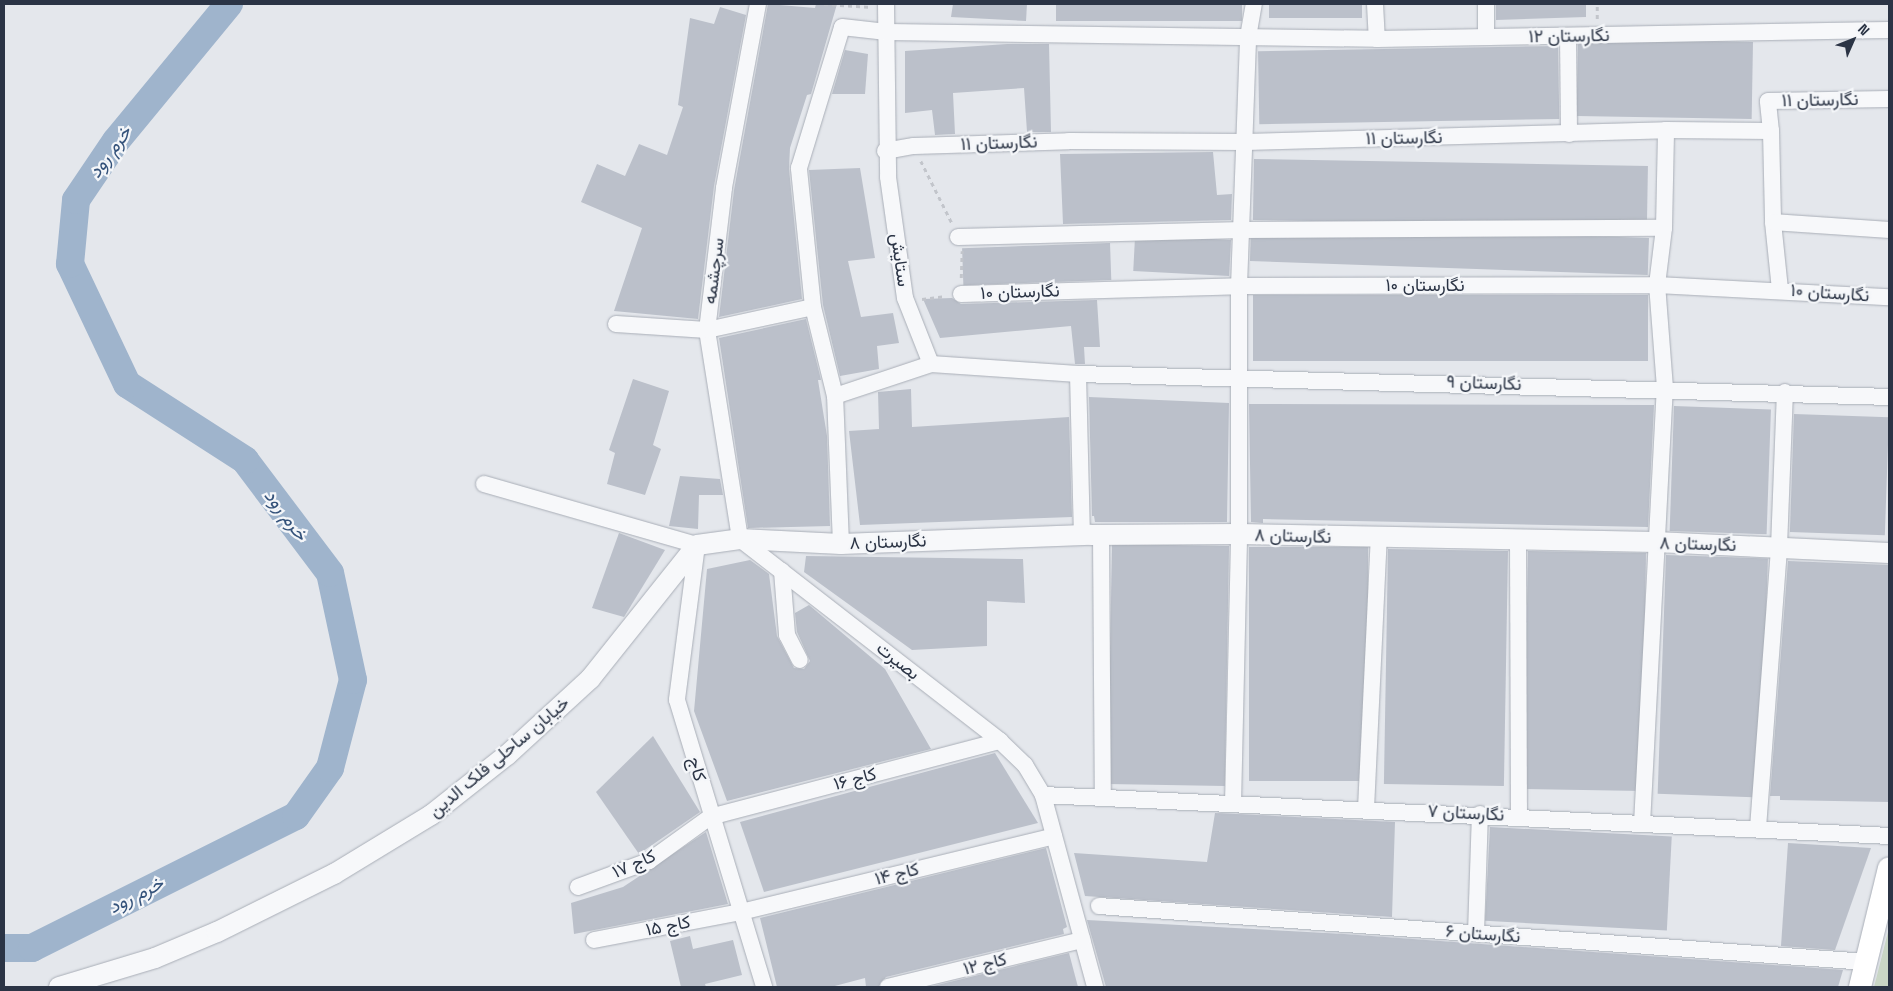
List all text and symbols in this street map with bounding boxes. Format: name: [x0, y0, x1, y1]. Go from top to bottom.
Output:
north arrow: [1828, 15, 1878, 65]
text: N: [1854, 20, 1874, 39]
street label: نگارستان ۱۲: [1528, 24, 1610, 48]
street label: نگارستان ۱۱: [1781, 89, 1859, 111]
water label: خرم رود: [84, 122, 136, 182]
street label: نگارستان ۱۱: [1365, 127, 1443, 149]
street label: نگارستان ۱۱: [960, 131, 1038, 155]
street label: ستایش: [886, 232, 914, 288]
street label: سرچشمه: [699, 237, 729, 305]
street label: نگارستان ۱۰: [1385, 274, 1465, 296]
street label: نگارستان ۱۰: [1790, 279, 1870, 307]
street label: نگارستان ۱۰: [980, 280, 1060, 304]
street label: نگارستان ۹: [1446, 371, 1522, 395]
water label: خرم رود: [259, 485, 313, 545]
street label: نگارستان ۸: [1254, 524, 1332, 548]
street label: نگارستان ۸: [849, 530, 927, 554]
street label: نگارستان ۸: [1659, 532, 1737, 556]
street label: بصیرت: [872, 637, 924, 685]
street label: خیابان ساحلی فلک الدین: [424, 692, 574, 822]
street label: کاج: [683, 754, 711, 784]
street label: کاج ۱۶: [831, 763, 879, 795]
street label: نگارستان ۷: [1427, 800, 1505, 826]
street label: کاج ۱۷: [609, 845, 659, 883]
street label: کاج ۱۴: [873, 858, 921, 890]
water label: خرم رود: [105, 872, 167, 918]
street label: کاج ۱۵: [644, 911, 692, 941]
street label: نگارستان ۶: [1445, 921, 1521, 947]
street label: کاج ۱۲: [961, 948, 1009, 980]

